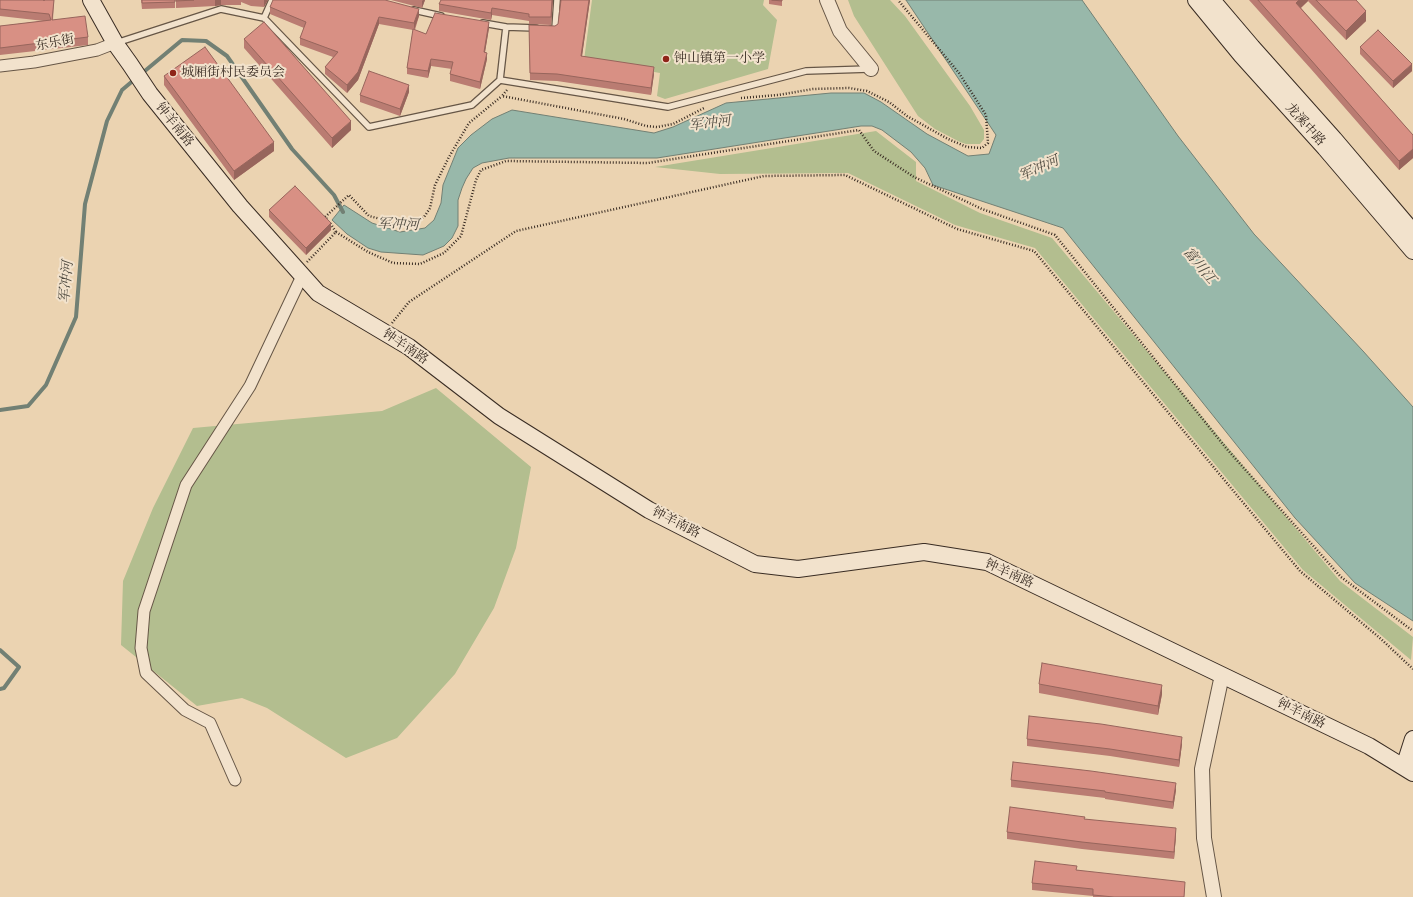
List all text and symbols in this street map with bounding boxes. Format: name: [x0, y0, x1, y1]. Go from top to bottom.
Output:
street label: 东乐街: [34, 32, 76, 54]
place label: 钟山镇第一小学: [674, 51, 765, 67]
marker: 钟山镇第一小学: [661, 54, 671, 64]
place label: 城厢街村民委员会: [181, 65, 285, 81]
marker: 城厢街村民委员会: [168, 68, 178, 78]
street label: 钟羊南路: [152, 100, 196, 150]
street label: 龙溪中路: [1282, 100, 1328, 150]
water label: 军冲河: [688, 113, 732, 135]
water label: 军冲河: [1016, 153, 1062, 185]
water label: 军冲河: [377, 216, 419, 234]
water label: 富川江: [1179, 244, 1219, 288]
water label: 军冲河: [57, 260, 77, 304]
street label: 钟羊南路: [379, 326, 431, 368]
street label: 钟羊南路: [649, 504, 703, 542]
street label: 钟羊南路: [982, 556, 1036, 592]
street label: 钟羊南路: [1274, 696, 1328, 732]

